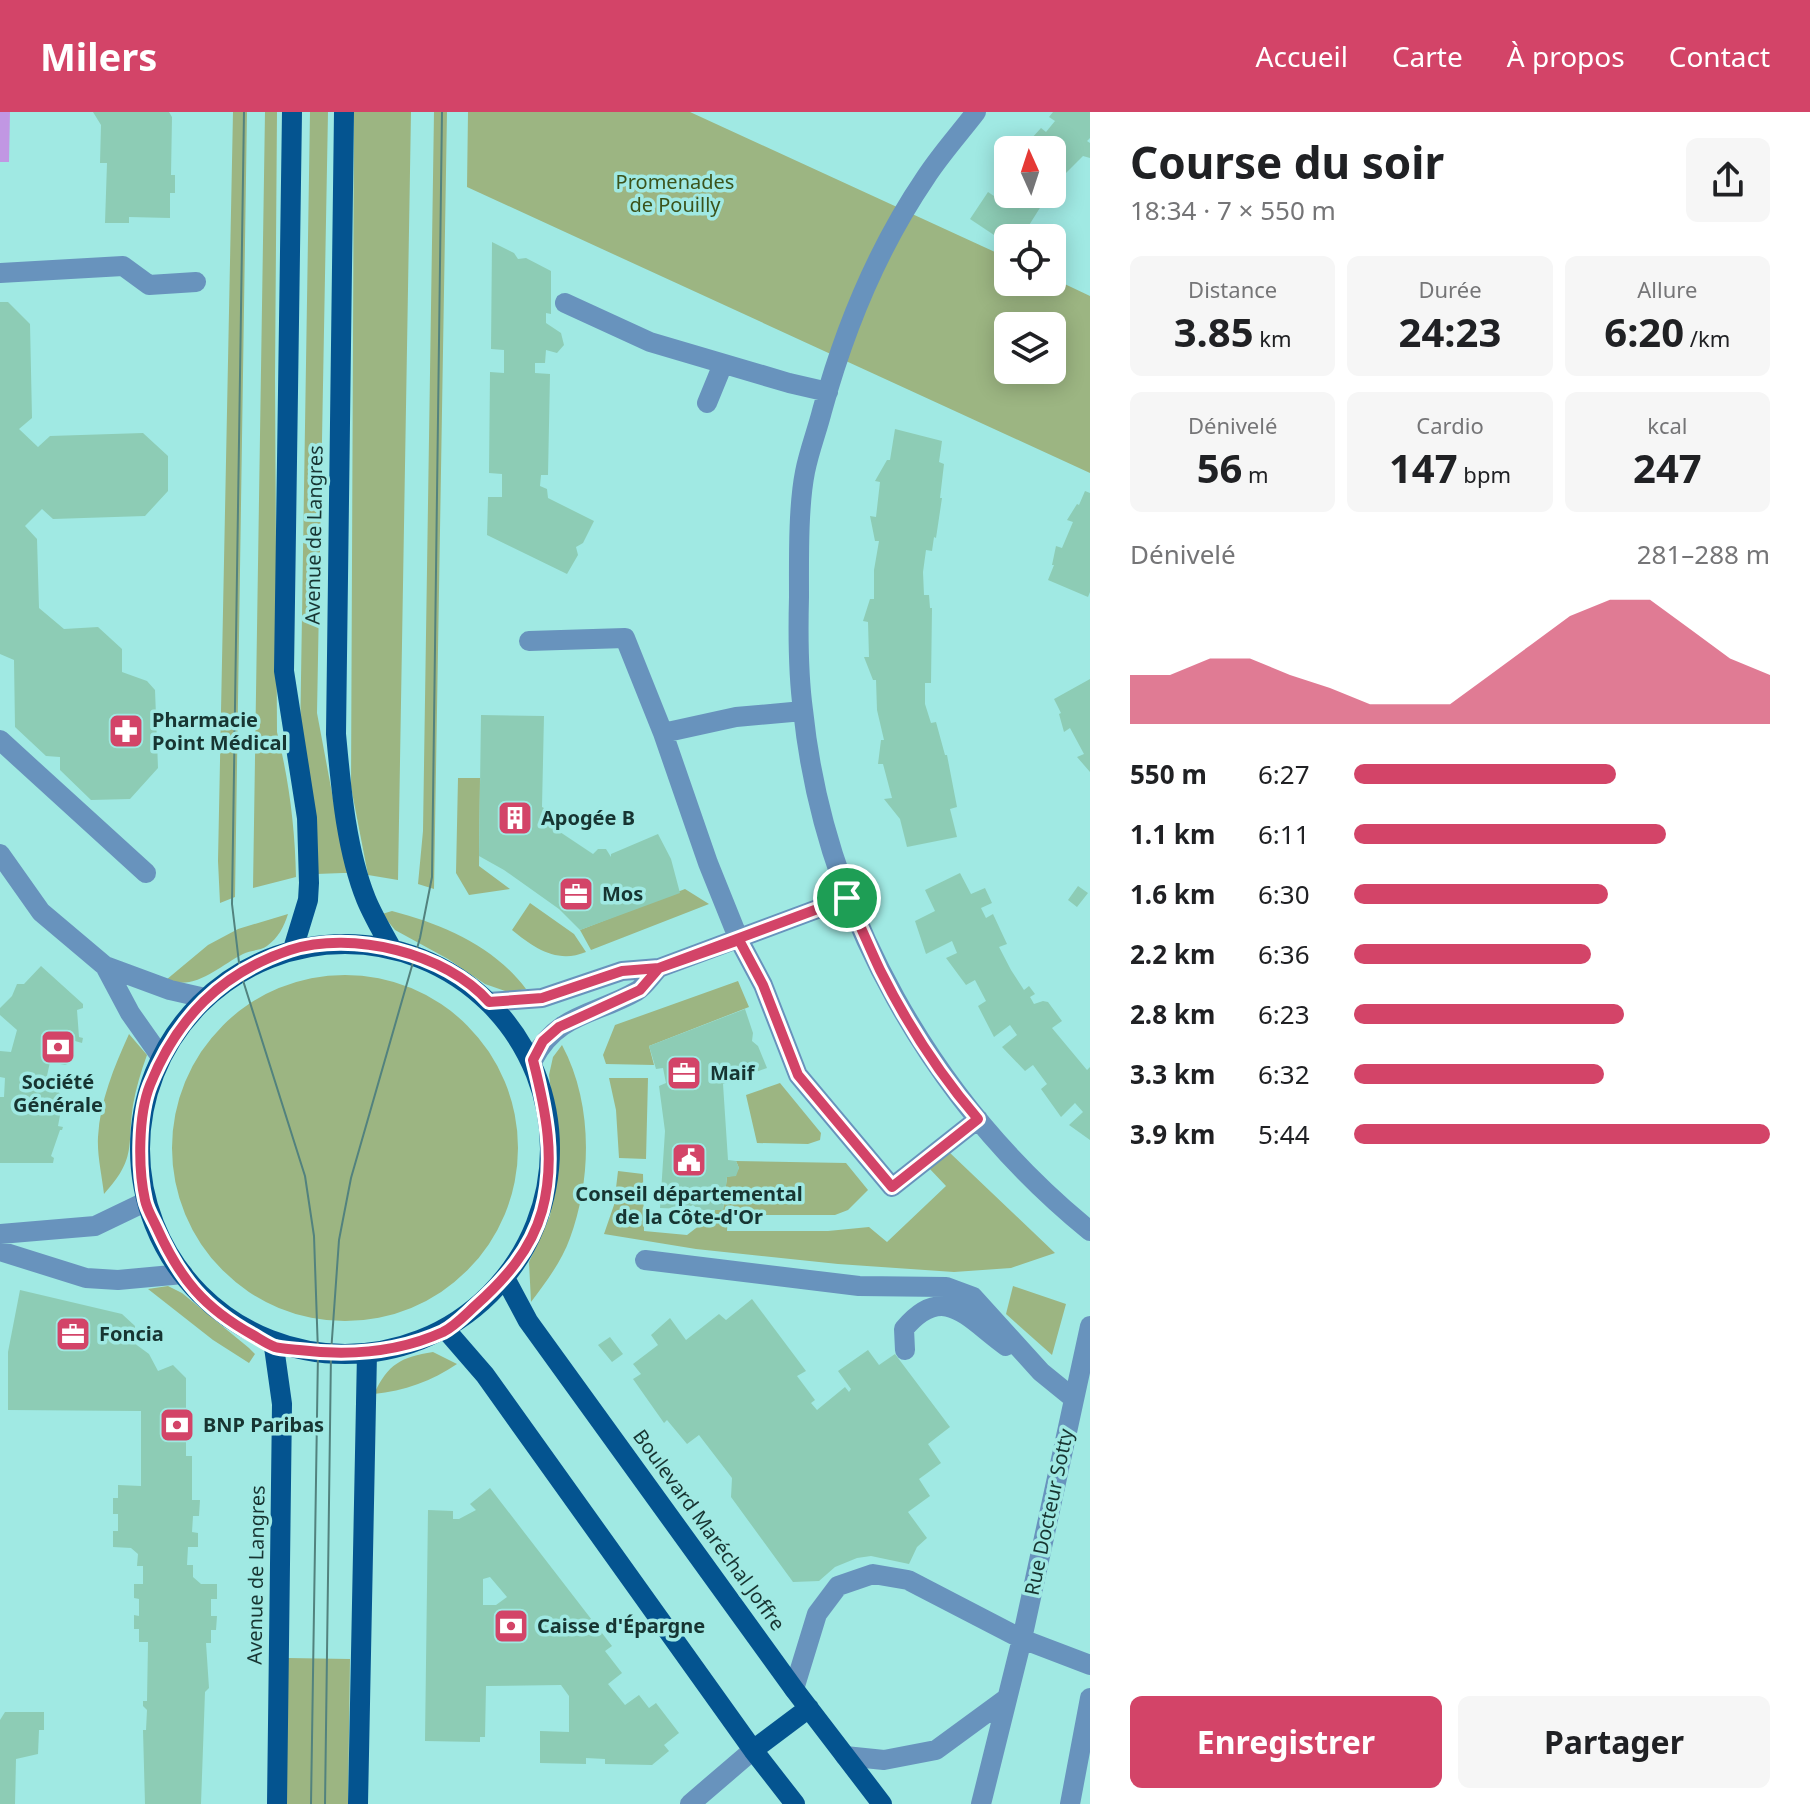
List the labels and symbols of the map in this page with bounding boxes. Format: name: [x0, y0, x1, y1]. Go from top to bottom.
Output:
north arrow: [994, 136, 1066, 208]
park label: Promenades de Pouilly: [616, 168, 734, 218]
street label: Avenue de Langres: [298, 445, 329, 625]
place label: Pharmacie Point Médical: [152, 706, 287, 756]
pharmacy icon: Pharmacie Point Médical: [107, 712, 145, 750]
building icon: Apogée B: [496, 799, 534, 837]
place label: Apogée B: [541, 804, 635, 831]
pin: [813, 864, 881, 932]
office icon: Mos: [557, 875, 595, 913]
place label: Mos: [602, 880, 643, 907]
bank icon: Société Générale: [39, 1028, 77, 1066]
office icon: Maif: [665, 1054, 703, 1092]
place label: Maif: [710, 1059, 756, 1086]
place label: Société Générale: [13, 1068, 103, 1118]
public building icon: Conseil départemental de la Côte-d'Or: [670, 1141, 708, 1179]
place label: Conseil départemental de la Côte-d'Or: [575, 1180, 803, 1230]
office icon: Foncia: [54, 1315, 92, 1353]
place label: Foncia: [99, 1320, 164, 1347]
bank icon: BNP Paribas: [158, 1406, 196, 1444]
place label: BNP Paribas: [203, 1411, 324, 1438]
street label: Boulevard Maréchal Joffre: [627, 1424, 792, 1636]
street label: Rue Docteur Sotty: [1018, 1425, 1080, 1598]
street label: Avenue de Langres: [240, 1485, 271, 1665]
bank icon: Caisse d'Épargne: [492, 1607, 530, 1645]
place label: Caisse d'Épargne: [537, 1612, 705, 1639]

